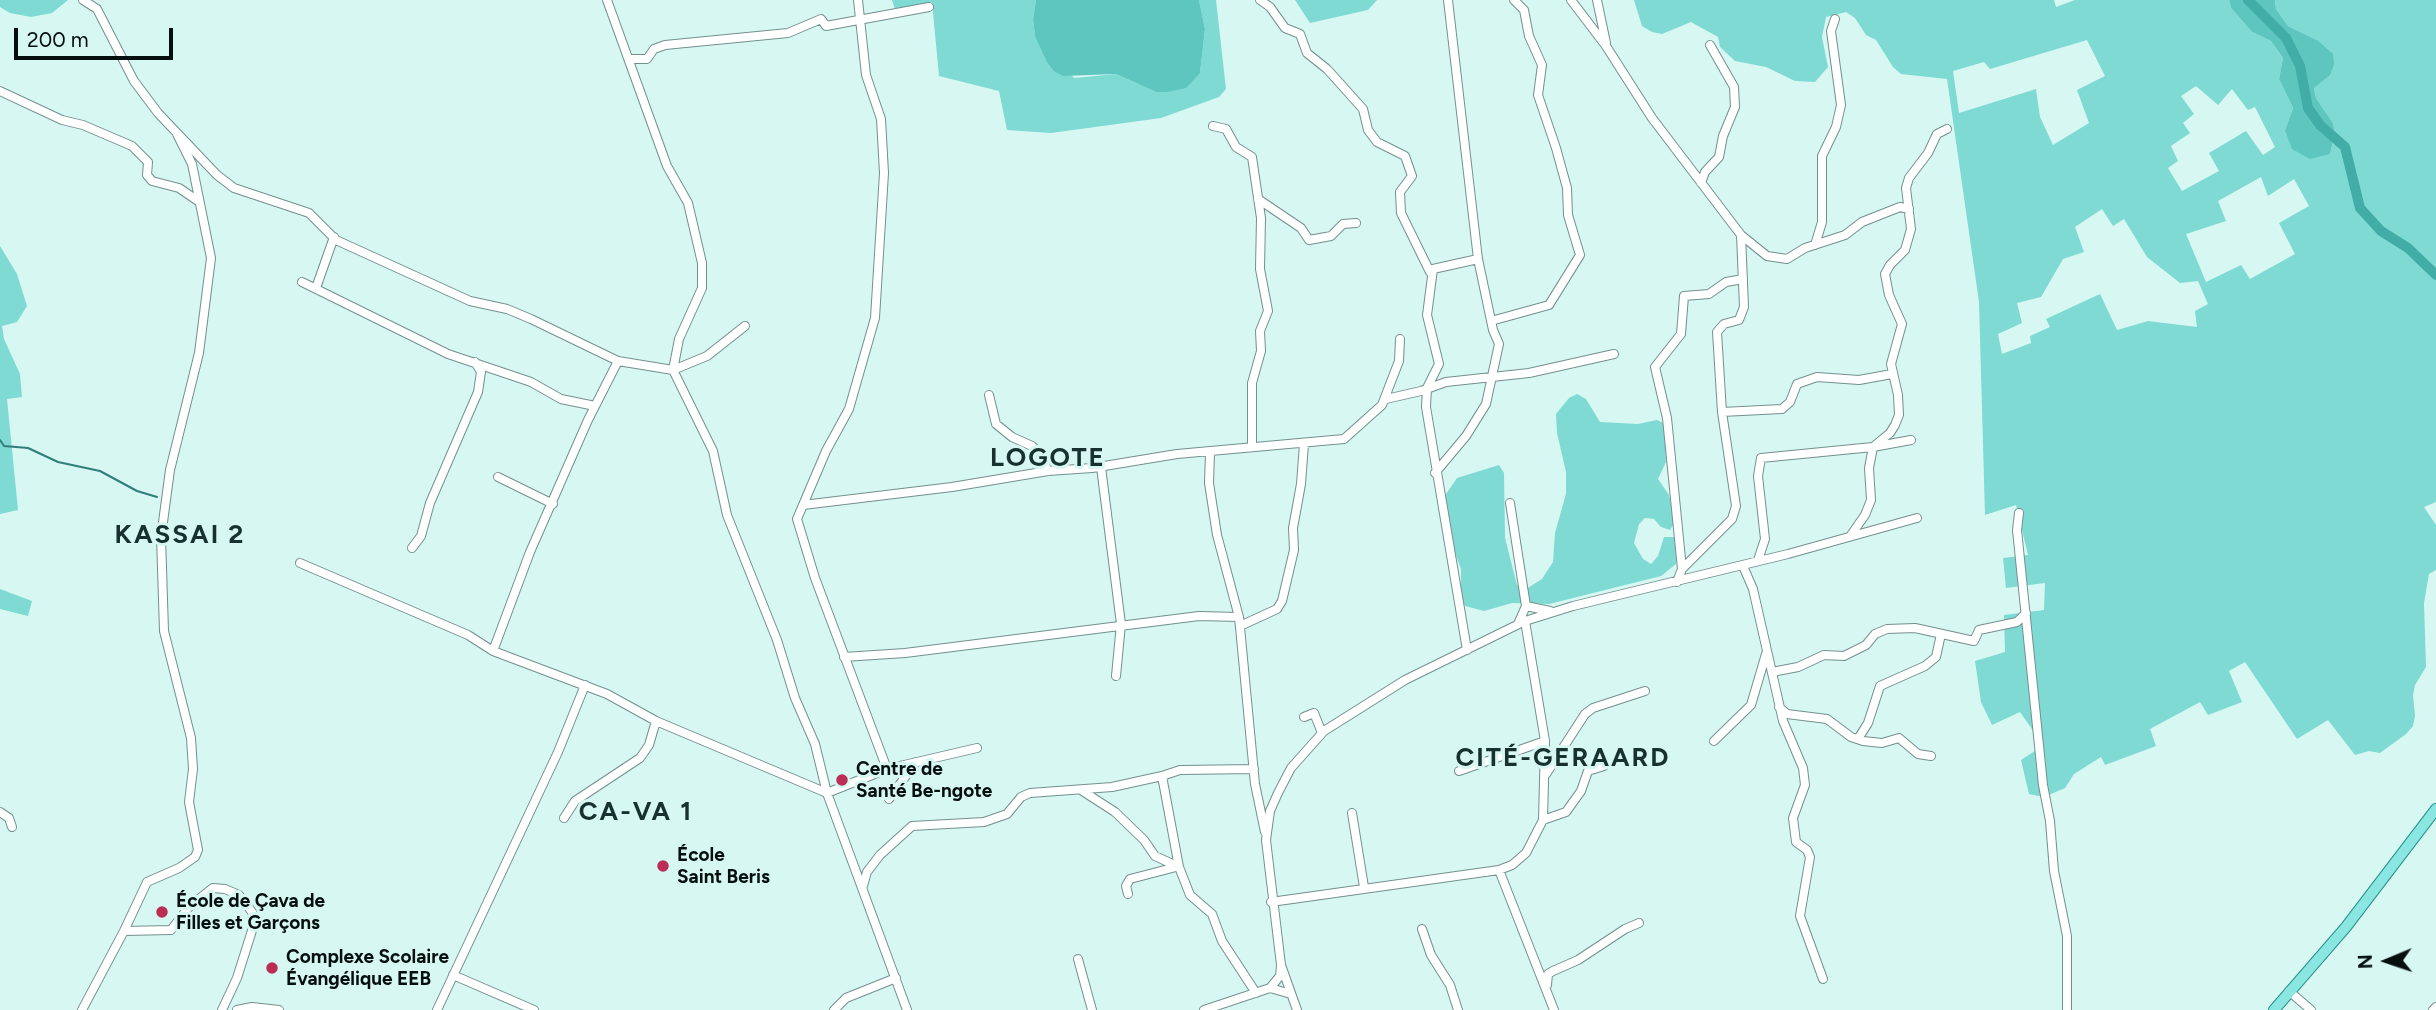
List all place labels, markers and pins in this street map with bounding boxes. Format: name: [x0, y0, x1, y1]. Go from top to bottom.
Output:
place label: Centre de Santé Be-ngote: [856, 758, 992, 802]
marker: Centre de Santé Be-ngote: [834, 772, 850, 788]
place label: École Saint Beris: [677, 844, 770, 888]
marker: École Saint Beris: [655, 858, 671, 874]
place label: École de Çava de Filles et Garçons: [176, 890, 325, 934]
marker: École de Çava de Filles et Garçons: [154, 904, 170, 920]
place label: Complexe Scolaire Évangélique EEB: [286, 946, 449, 990]
marker: Complexe Scolaire Évangélique EEB: [264, 960, 280, 976]

